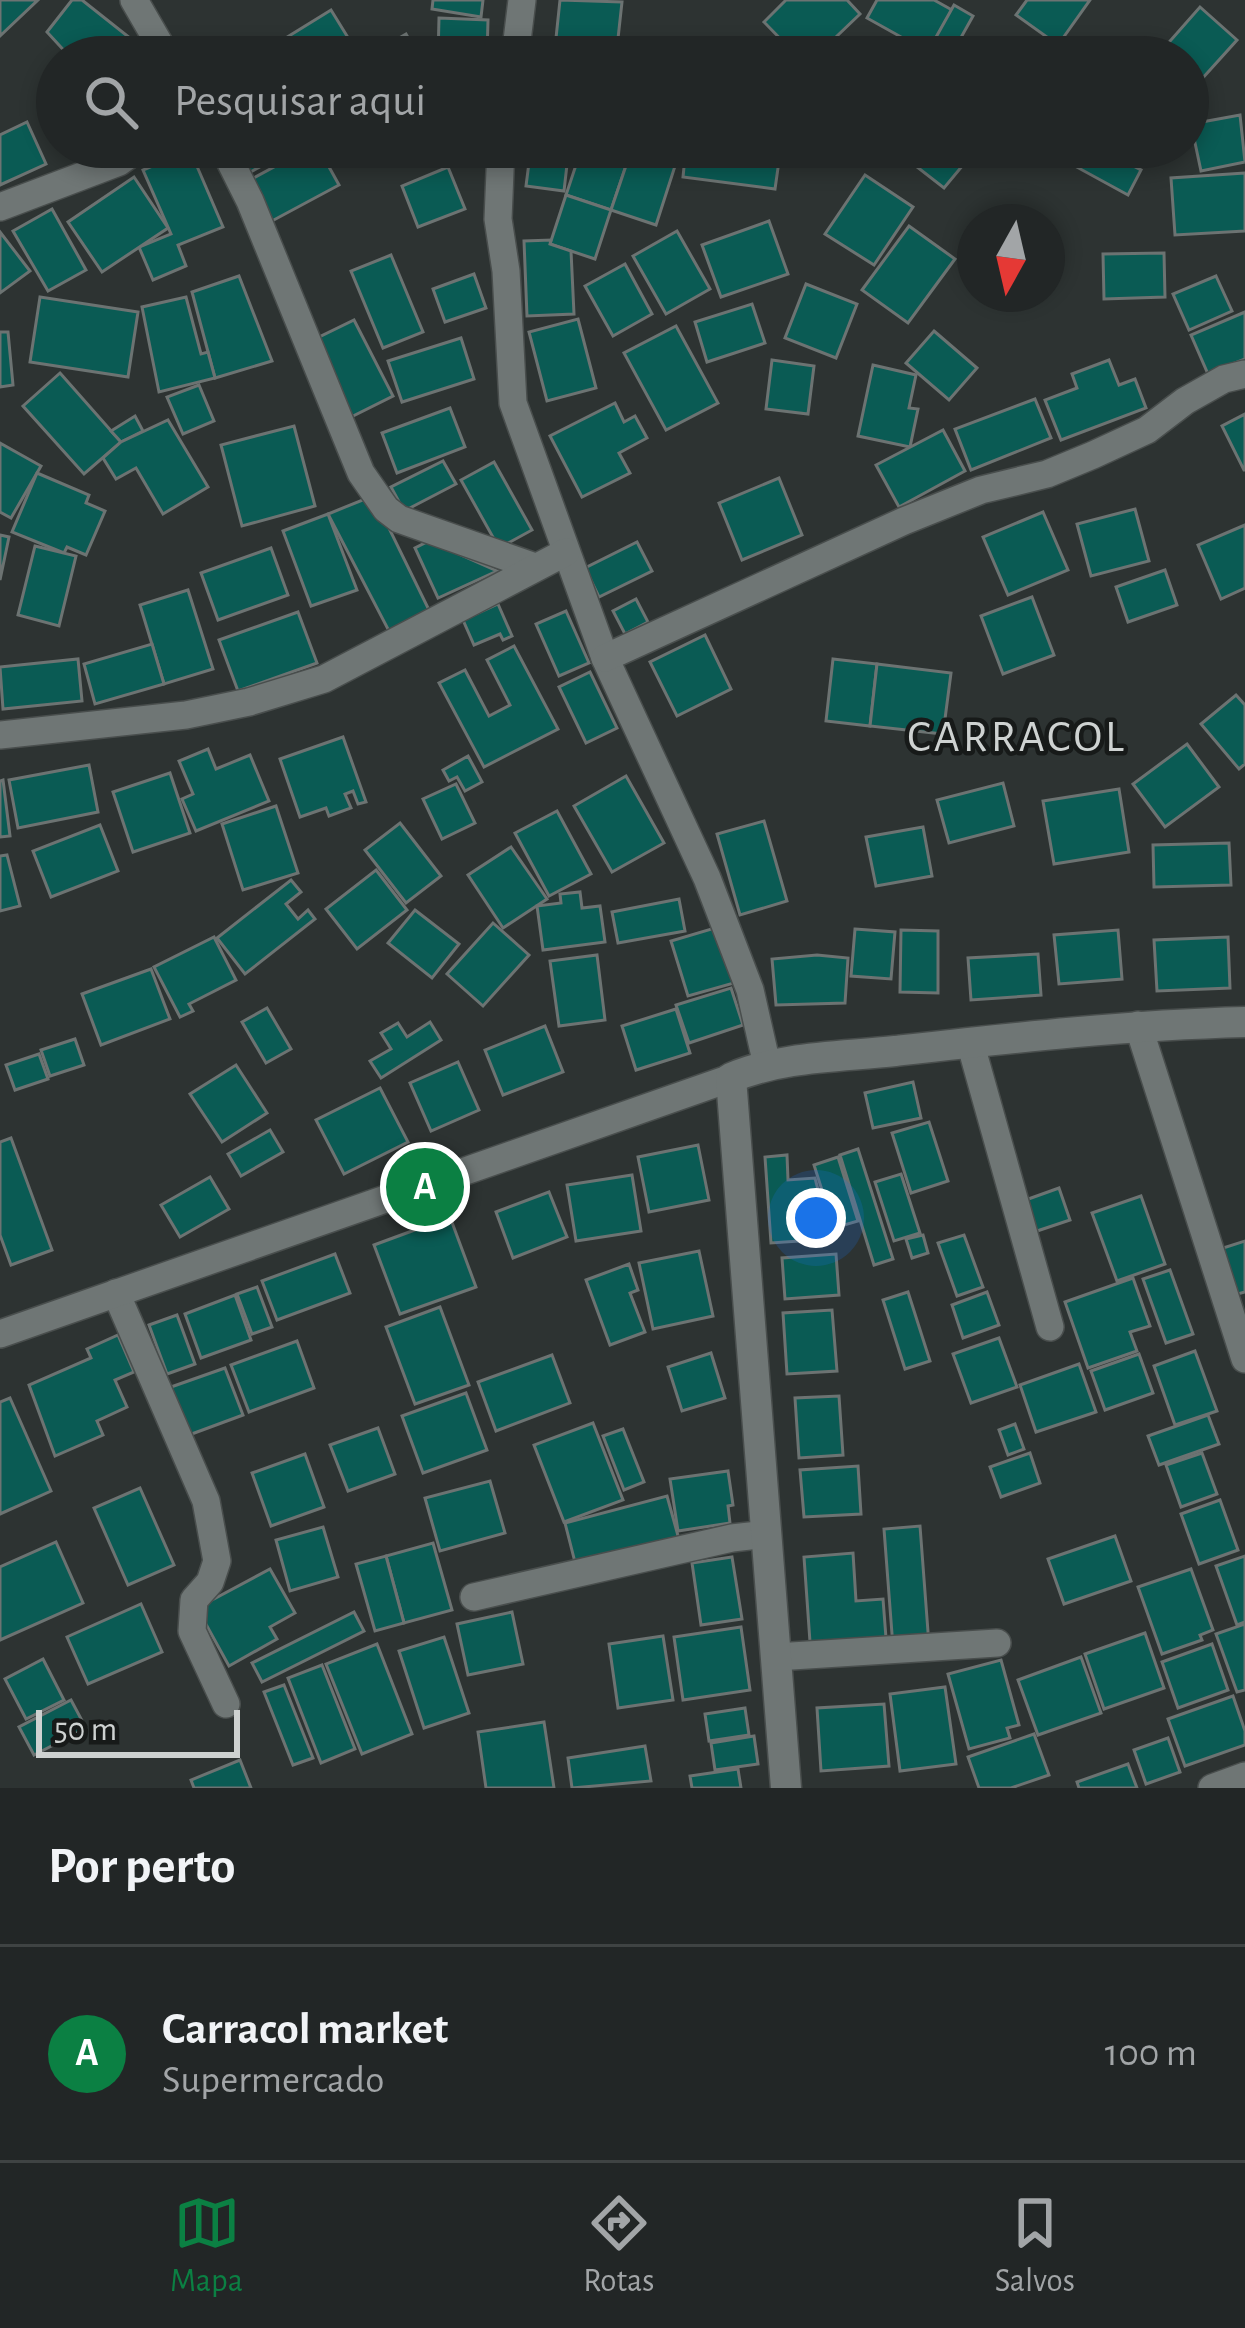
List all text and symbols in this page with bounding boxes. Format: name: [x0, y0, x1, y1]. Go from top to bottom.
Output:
search box: [36, 36, 1209, 168]
icon: search: [78, 69, 144, 135]
text: Pesquisar aqui: [174, 79, 426, 124]
north arrow: [957, 204, 1065, 312]
district label: CARRACOL: [907, 715, 1127, 760]
pin: A: [386, 1142, 464, 1232]
your location: [786, 1188, 846, 1248]
scale bar: [36, 1704, 240, 1757]
text: 50 m: [54, 1714, 117, 1747]
text: Por perto: [48, 1841, 235, 1892]
text: Carracol market: [162, 2007, 448, 2052]
text: A: [75, 2034, 99, 2073]
text: 100 m: [1105, 2034, 1197, 2073]
text: Supermercado: [162, 2061, 384, 2100]
tab: Mapa: [170, 2190, 243, 2302]
tab: Rotas: [583, 2190, 655, 2302]
tab: Salvos: [995, 2190, 1075, 2302]

